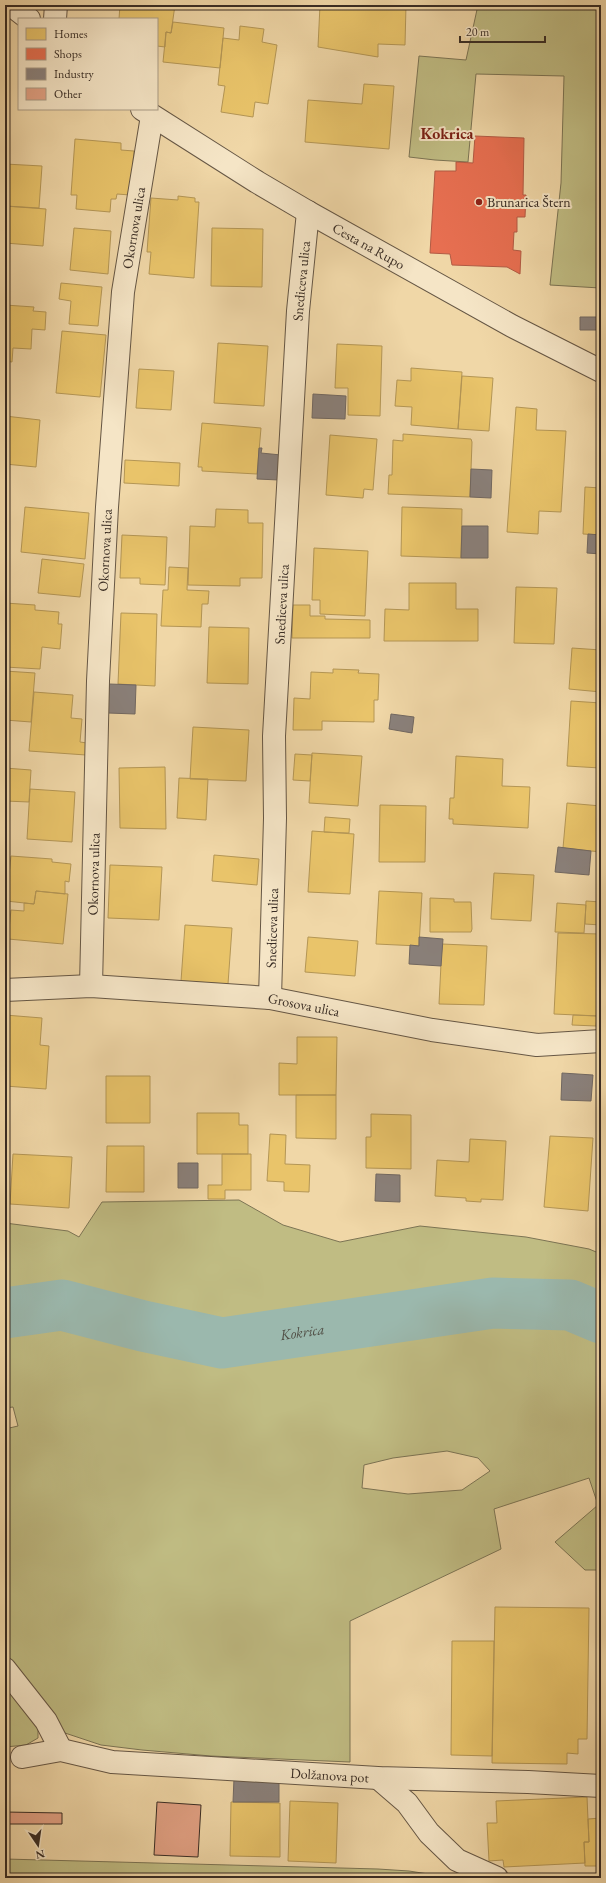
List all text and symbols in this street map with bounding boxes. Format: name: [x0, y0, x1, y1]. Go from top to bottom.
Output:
legend: [18, 18, 158, 110]
scale bar: [460, 18, 545, 44]
text: 20 m: [466, 24, 490, 40]
text: Homes: [54, 26, 88, 42]
text: Shops: [54, 46, 82, 62]
text: Industry: [54, 66, 94, 82]
text: Other: [54, 86, 82, 102]
district label: Kokrica: [420, 123, 475, 144]
street label: Okornova ulica: [118, 185, 149, 270]
place label: Brunarica Štern: [487, 193, 571, 211]
marker: Brunarica Štern: [474, 197, 484, 207]
street label: Cesta na Rupo: [329, 219, 408, 273]
street label: Snediceva ulica: [288, 240, 314, 321]
street label: Okornova ulica: [94, 508, 116, 592]
street label: Snediceva ulica: [270, 563, 293, 645]
street label: Okornova ulica: [84, 832, 104, 916]
street label: Snediceva ulica: [262, 887, 282, 968]
street label: Grosova ulica: [266, 989, 342, 1021]
water label: Kokrica: [278, 1319, 326, 1344]
street label: Dolžanova pot: [290, 1764, 370, 1786]
north arrow: [18, 1825, 58, 1865]
text: N: [34, 1847, 46, 1863]

